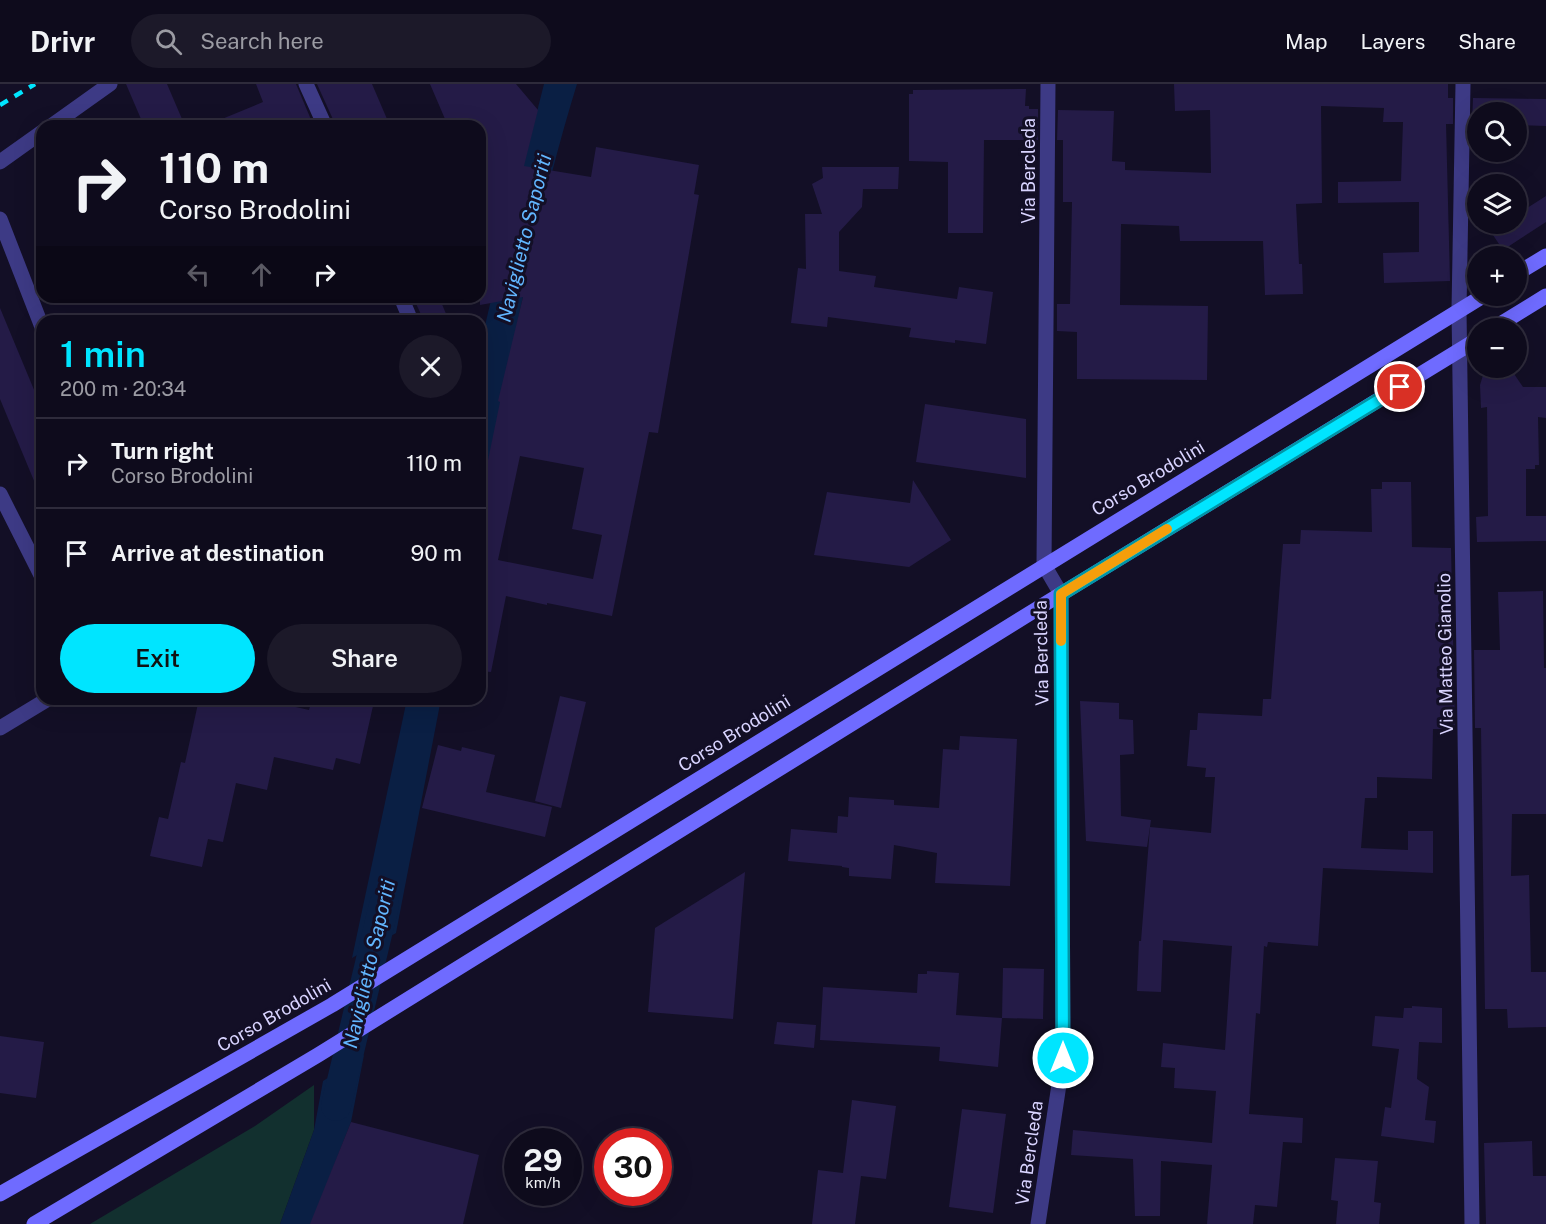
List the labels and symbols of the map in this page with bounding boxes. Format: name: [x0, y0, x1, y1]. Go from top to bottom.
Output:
street label: Via Bercleda: [1018, 118, 1039, 224]
water label: Naviglietto Saporiti: [491, 151, 557, 325]
pin: [1374, 361, 1425, 412]
street label: Corso Brodolini: [1088, 436, 1208, 520]
street label: Via Matteo Gianolio: [1433, 573, 1457, 735]
street label: Via Bercleda: [1030, 600, 1052, 706]
street label: Corso Brodolini: [674, 690, 794, 776]
water label: Naviglietto Saporiti: [338, 877, 400, 1051]
street label: Corso Brodolini: [213, 974, 335, 1056]
position arrow: [1031, 1026, 1095, 1090]
street label: Via Bercleda: [1011, 1099, 1047, 1207]
speed limit sign: 30: [594, 1128, 672, 1206]

